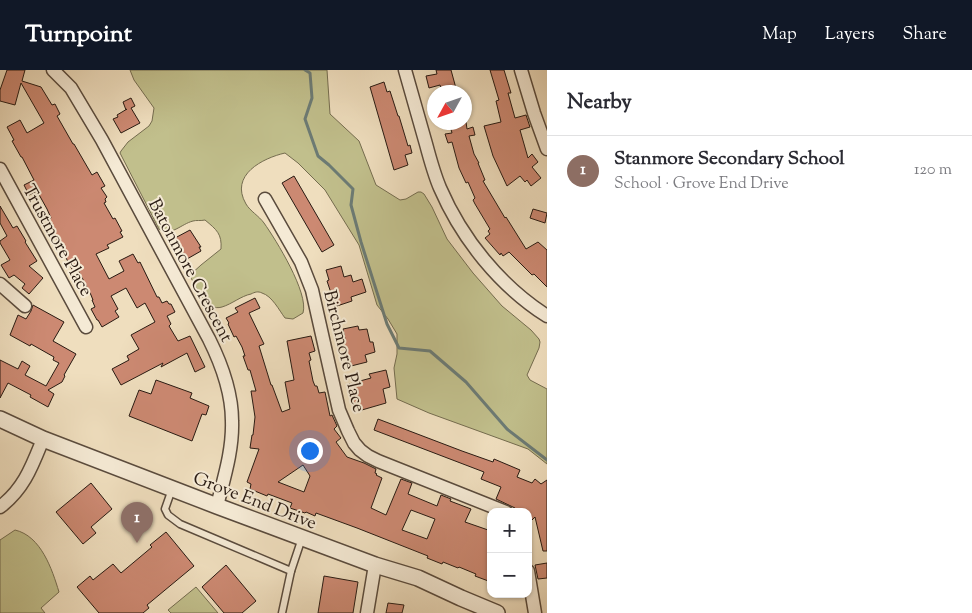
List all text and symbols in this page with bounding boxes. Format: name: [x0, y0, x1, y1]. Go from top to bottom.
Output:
text: Turnpoint: [25, 18, 132, 52]
text: Map: [762, 22, 797, 48]
text: Layers: [825, 22, 875, 48]
text: Share: [903, 22, 947, 48]
north arrow: [427, 85, 472, 130]
text: Nearby: [567, 88, 632, 118]
text: Stanmore Secondary School: [614, 146, 845, 173]
text: 1: [580, 159, 586, 182]
text: 120 m: [914, 159, 952, 182]
text: School · Grove End Drive: [614, 173, 789, 196]
street label: Trustmore Place: [15, 180, 98, 302]
street label: Batonmore Crescent: [140, 195, 238, 347]
street label: Birchmore Place: [315, 288, 371, 415]
your location: [297, 438, 323, 464]
street label: Grove End Drive: [189, 466, 320, 537]
pin: 1: [121, 502, 153, 543]
map controls: [487, 508, 532, 598]
button: +: [487, 508, 532, 553]
button: −: [487, 553, 532, 598]

